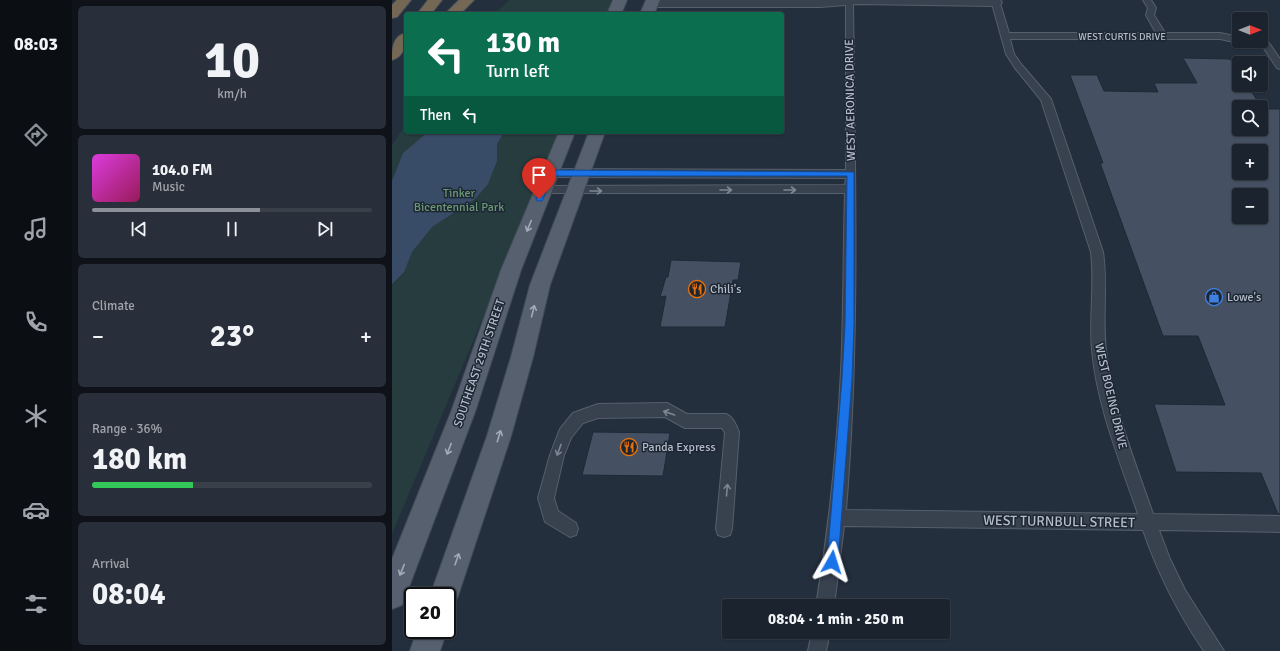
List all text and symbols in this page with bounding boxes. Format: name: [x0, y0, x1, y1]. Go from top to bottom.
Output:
north arrow: [1232, 12, 1268, 48]
map controls: [1232, 12, 1268, 224]
text: 130 m: [486, 26, 560, 60]
text: 10: [204, 28, 260, 92]
icon: left: [420, 28, 472, 80]
street label: WEST CURTIS DRIVE: [1078, 31, 1166, 43]
text: 08:03: [14, 33, 58, 55]
street label: WEST AERONICA DRIVE: [842, 39, 859, 161]
button: sound: [1232, 56, 1268, 92]
text: Turn left: [486, 60, 549, 82]
text: km/h: [217, 86, 247, 102]
button: search: [1232, 100, 1268, 136]
icon: left: [459, 104, 481, 126]
text: Then: [420, 106, 451, 124]
icon: directions: [22, 121, 50, 149]
button: +: [1232, 144, 1268, 180]
pin: [522, 158, 556, 199]
text: 104.0 FM: [152, 161, 213, 179]
icon: arrive: [528, 164, 550, 186]
text: Music: [152, 179, 185, 195]
park label: Tinker Bicentennial Park: [414, 186, 504, 215]
one-way arrow: [719, 186, 732, 194]
one-way arrow: [783, 186, 796, 193]
one-way arrow: [589, 187, 602, 194]
button: −: [1232, 188, 1268, 224]
icon: music: [22, 215, 50, 243]
icon: previous: [128, 218, 150, 240]
icon: pause: [221, 218, 243, 240]
icon: next: [314, 218, 336, 240]
one-way arrow: [524, 220, 532, 232]
restaurant icon: Chili's: [687, 279, 707, 299]
place label: Chili's: [710, 282, 741, 297]
shop icon: Lowe's: [1204, 287, 1224, 307]
place label: Lowe's: [1227, 290, 1261, 305]
street label: SOUTHEAST 29TH STREET: [451, 297, 508, 429]
text: Climate: [92, 298, 135, 314]
one-way arrow: [530, 305, 538, 318]
icon: phone: [22, 308, 50, 336]
text: 23°: [210, 318, 254, 355]
text: −: [92, 323, 104, 350]
text: +: [360, 323, 372, 350]
street label: WEST BOEING DRIVE: [1091, 342, 1130, 451]
icon: climate: [22, 402, 50, 430]
one-way arrow: [663, 408, 675, 416]
text: Range · 36%: [92, 421, 162, 437]
one-way arrow: [496, 430, 503, 443]
restaurant icon: Panda Express: [619, 437, 639, 457]
place label: Panda Express: [642, 440, 716, 455]
text: 180 km: [92, 441, 187, 478]
one-way arrow: [445, 442, 453, 454]
one-way arrow: [555, 443, 562, 456]
one-way arrow: [724, 484, 731, 497]
icon: car: [22, 496, 50, 524]
street label: WEST TURNBULL STREET: [983, 512, 1135, 531]
position arrow: [811, 541, 853, 583]
one-way arrow: [453, 553, 461, 565]
text: Arrival: [92, 556, 129, 572]
one-way arrow: [398, 563, 405, 575]
text: 08:04: [92, 576, 166, 613]
speed limit sign: 20: [404, 587, 456, 639]
icon: filters: [22, 590, 50, 618]
text: 08:04 · 1 min · 250 m: [768, 610, 904, 628]

